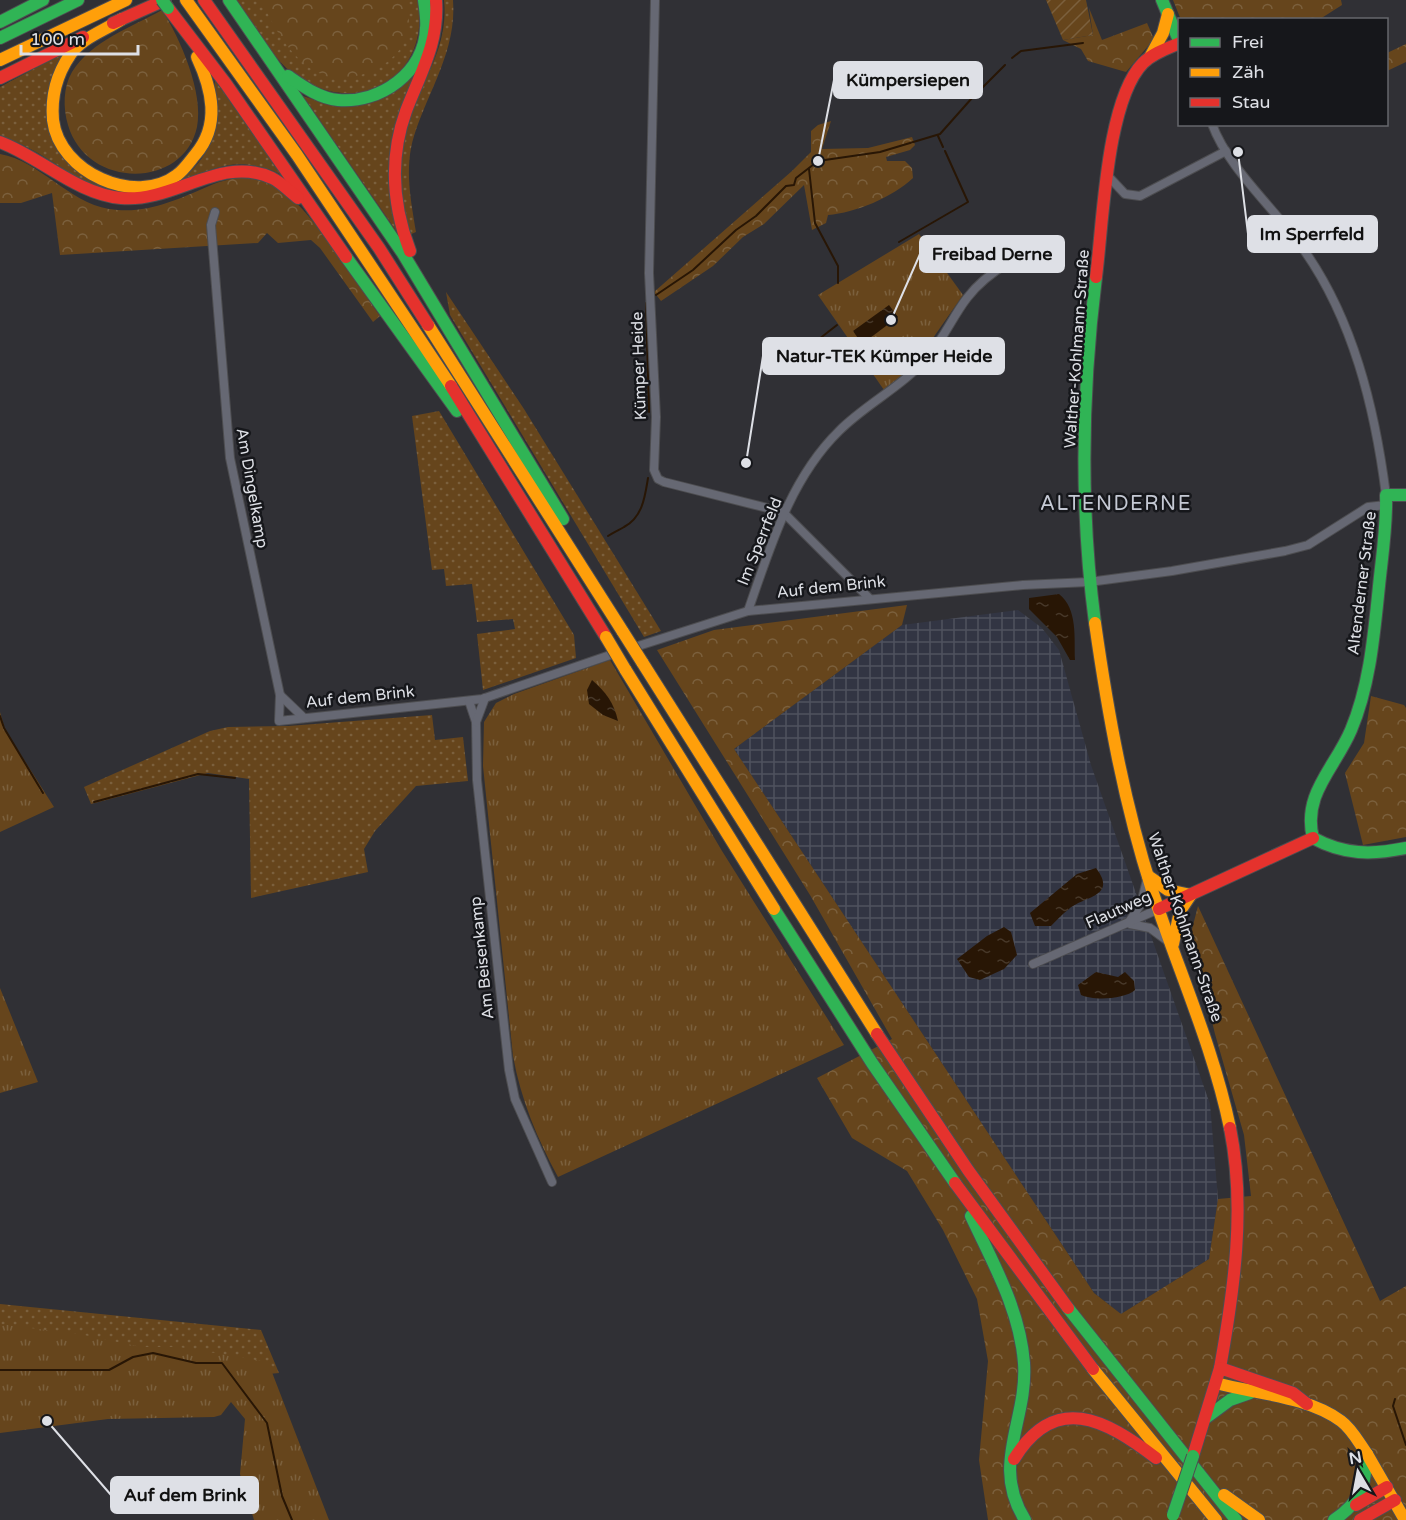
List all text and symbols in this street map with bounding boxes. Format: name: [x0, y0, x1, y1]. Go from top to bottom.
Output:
scale bar: [21, 18, 138, 56]
legend: [1178, 18, 1388, 126]
text: 100 m: [30, 28, 85, 50]
text: Frei: [1232, 31, 1264, 53]
text: Zäh: [1232, 61, 1265, 83]
callout: Kümpersiepen: [834, 62, 982, 98]
text: Kümpersiepen: [846, 69, 970, 91]
text: Stau: [1232, 91, 1271, 113]
callout: Im Sperrfeld: [1248, 216, 1377, 252]
text: Im Sperrfeld: [1260, 223, 1364, 245]
callout: Freibad Derne: [920, 236, 1064, 272]
text: Freibad Derne: [932, 243, 1052, 265]
street label: Walther-Kohlmann-Straße: [1060, 249, 1094, 449]
street label: Kümper Heide: [627, 311, 651, 421]
callout: Natur-TEK Kümper Heide: [763, 338, 1004, 374]
text: Natur-TEK Kümper Heide: [776, 345, 992, 367]
street label: Am Dingelkamp: [232, 426, 272, 550]
district label: ALTENDERNE: [1040, 492, 1192, 516]
street label: Im Sperrfeld: [733, 494, 787, 588]
street label: Altenderner Straße: [1343, 510, 1381, 656]
street label: Auf dem Brink: [776, 571, 887, 603]
street label: Auf dem Brink: [305, 681, 416, 713]
street label: Walther-Kohlmann-Straße: [1143, 830, 1227, 1025]
street label: Flautweg: [1082, 887, 1154, 933]
street label: Am Beisenkamp: [466, 895, 498, 1020]
north arrow: [1328, 1442, 1388, 1502]
text: N: [1348, 1447, 1364, 1469]
callout: Auf dem Brink: [111, 1477, 258, 1513]
text: Auf dem Brink: [124, 1484, 247, 1506]

